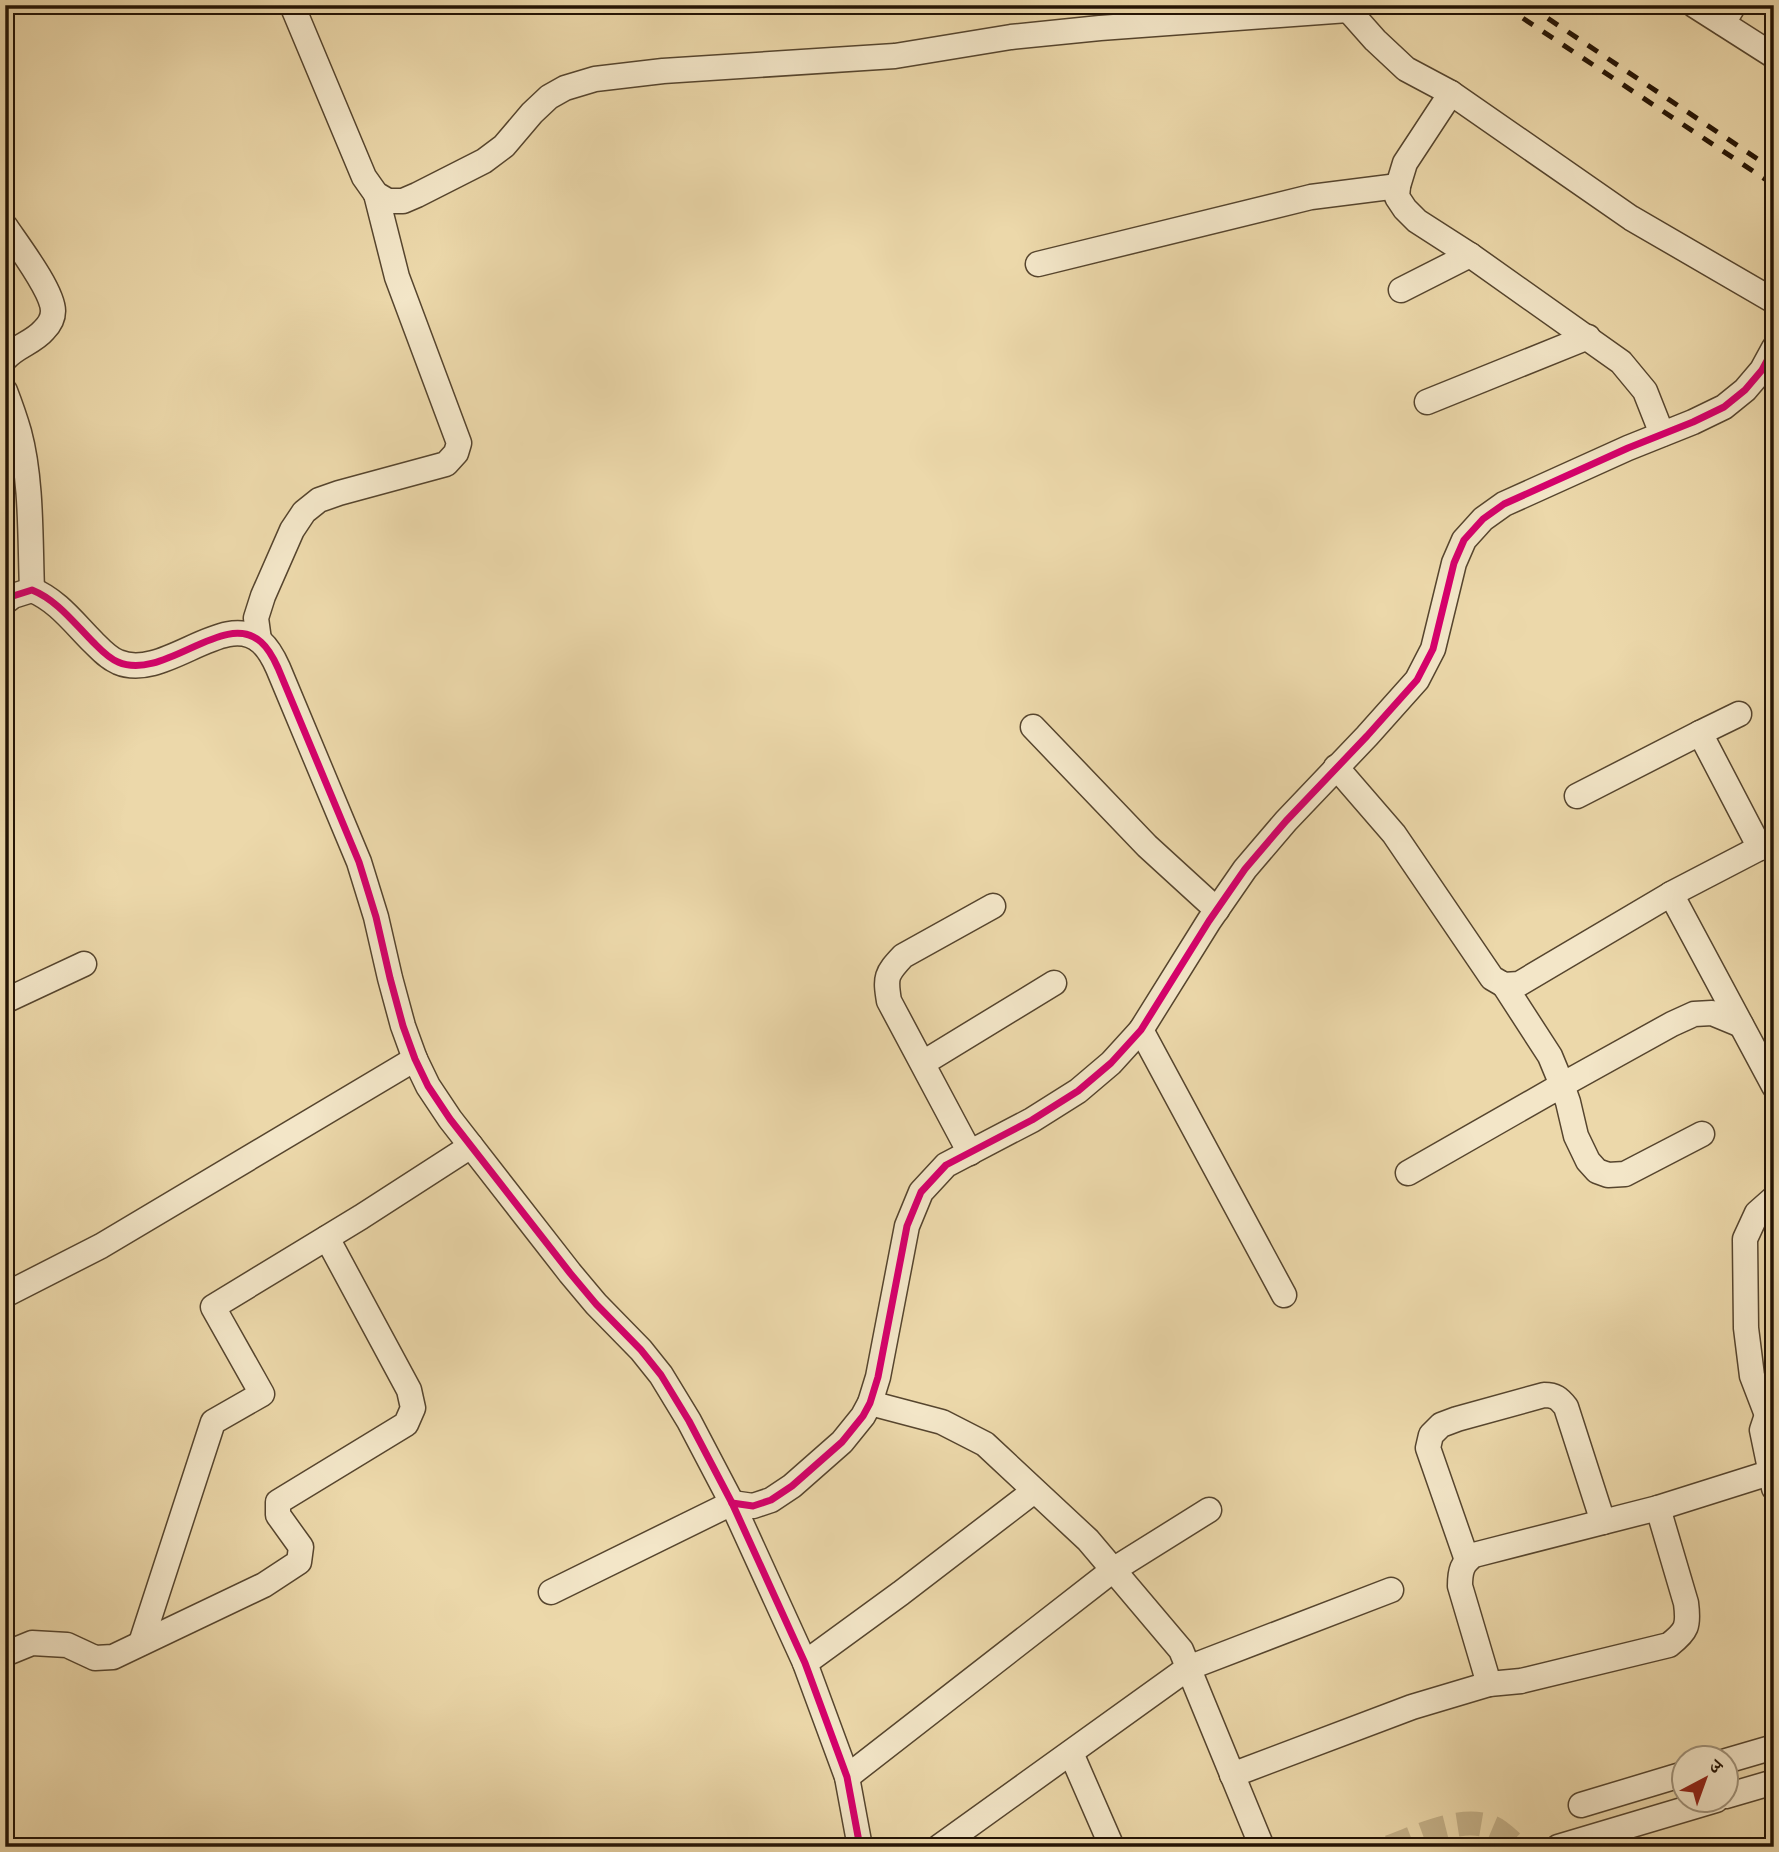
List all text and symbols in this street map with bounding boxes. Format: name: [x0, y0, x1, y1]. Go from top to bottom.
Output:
north arrow: [1670, 1744, 1740, 1814]
text: उ: [1703, 1754, 1727, 1779]

